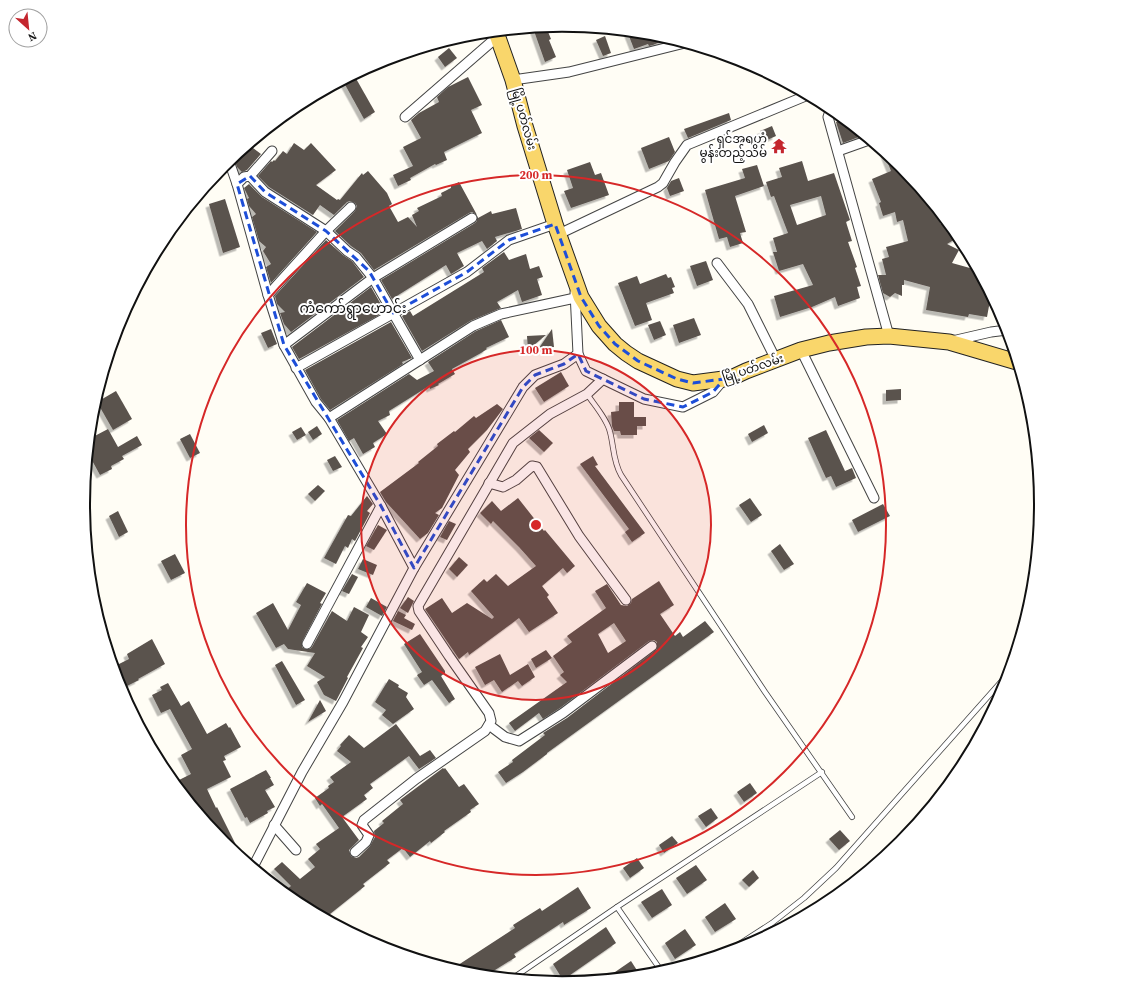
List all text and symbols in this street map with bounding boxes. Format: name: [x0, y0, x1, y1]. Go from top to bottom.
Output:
north arrow: [8, 8, 48, 48]
text: N: [25, 28, 39, 45]
street label: မြို့ပတ်လမ်း: [506, 86, 541, 152]
place label: ရှင်အရဟံ မွန်းတည့်သိမ်: [699, 130, 767, 163]
temple icon: ရှင်အရဟံ မွန်းတည့်သိမ်: [770, 137, 788, 155]
text: 200 m: [520, 167, 553, 183]
district label: ကံကော်ရွာဟောင်း: [299, 298, 407, 320]
text: 100 m: [520, 342, 553, 358]
street label: မြို့ပတ်လမ်း: [720, 349, 786, 388]
centre of rings: [529, 518, 543, 532]

